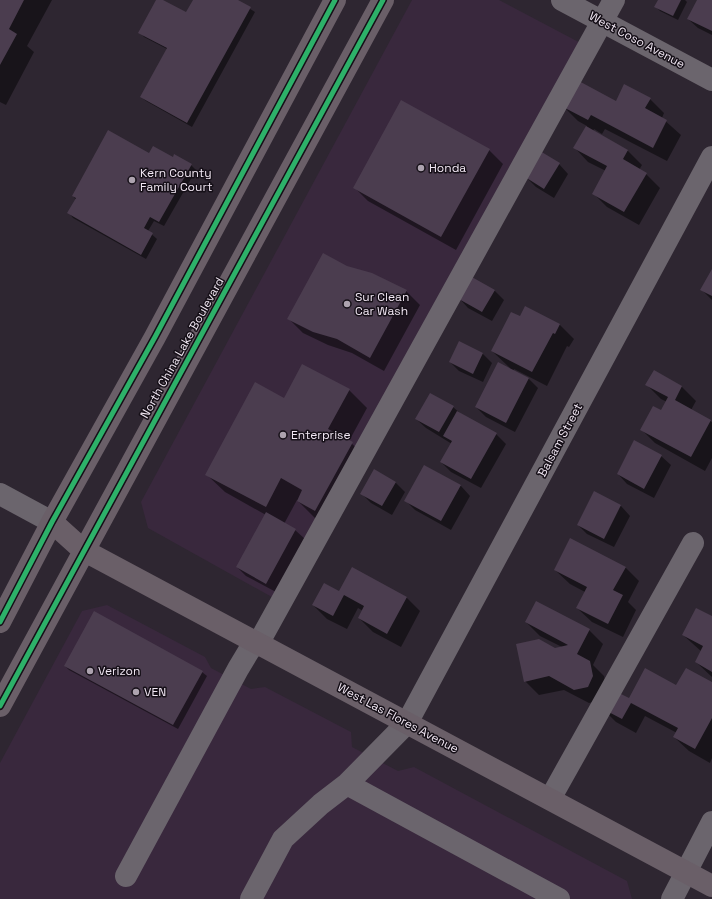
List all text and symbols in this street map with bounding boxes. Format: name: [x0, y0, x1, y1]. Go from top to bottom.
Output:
street label: West Coso Avenue: [586, 8, 688, 72]
place label: Honda: [429, 160, 466, 176]
marker: Honda: [416, 163, 426, 173]
place label: Kern County Family Court: [140, 165, 212, 195]
marker: Kern County Family Court: [127, 175, 137, 185]
street label: North China Lake Boulevard: [137, 275, 227, 421]
place label: Sur Clean Car Wash: [355, 289, 409, 319]
marker: Sur Clean Car Wash: [342, 299, 352, 309]
street label: Balsam Street: [534, 400, 586, 480]
place label: Enterprise: [291, 427, 351, 443]
marker: Enterprise: [278, 430, 288, 440]
place label: Verizon: [98, 663, 140, 679]
marker: Verizon: [85, 666, 95, 676]
street label: West Las Flores Avenue: [335, 679, 461, 757]
place label: VEN: [144, 684, 166, 700]
marker: VEN: [131, 687, 141, 697]

